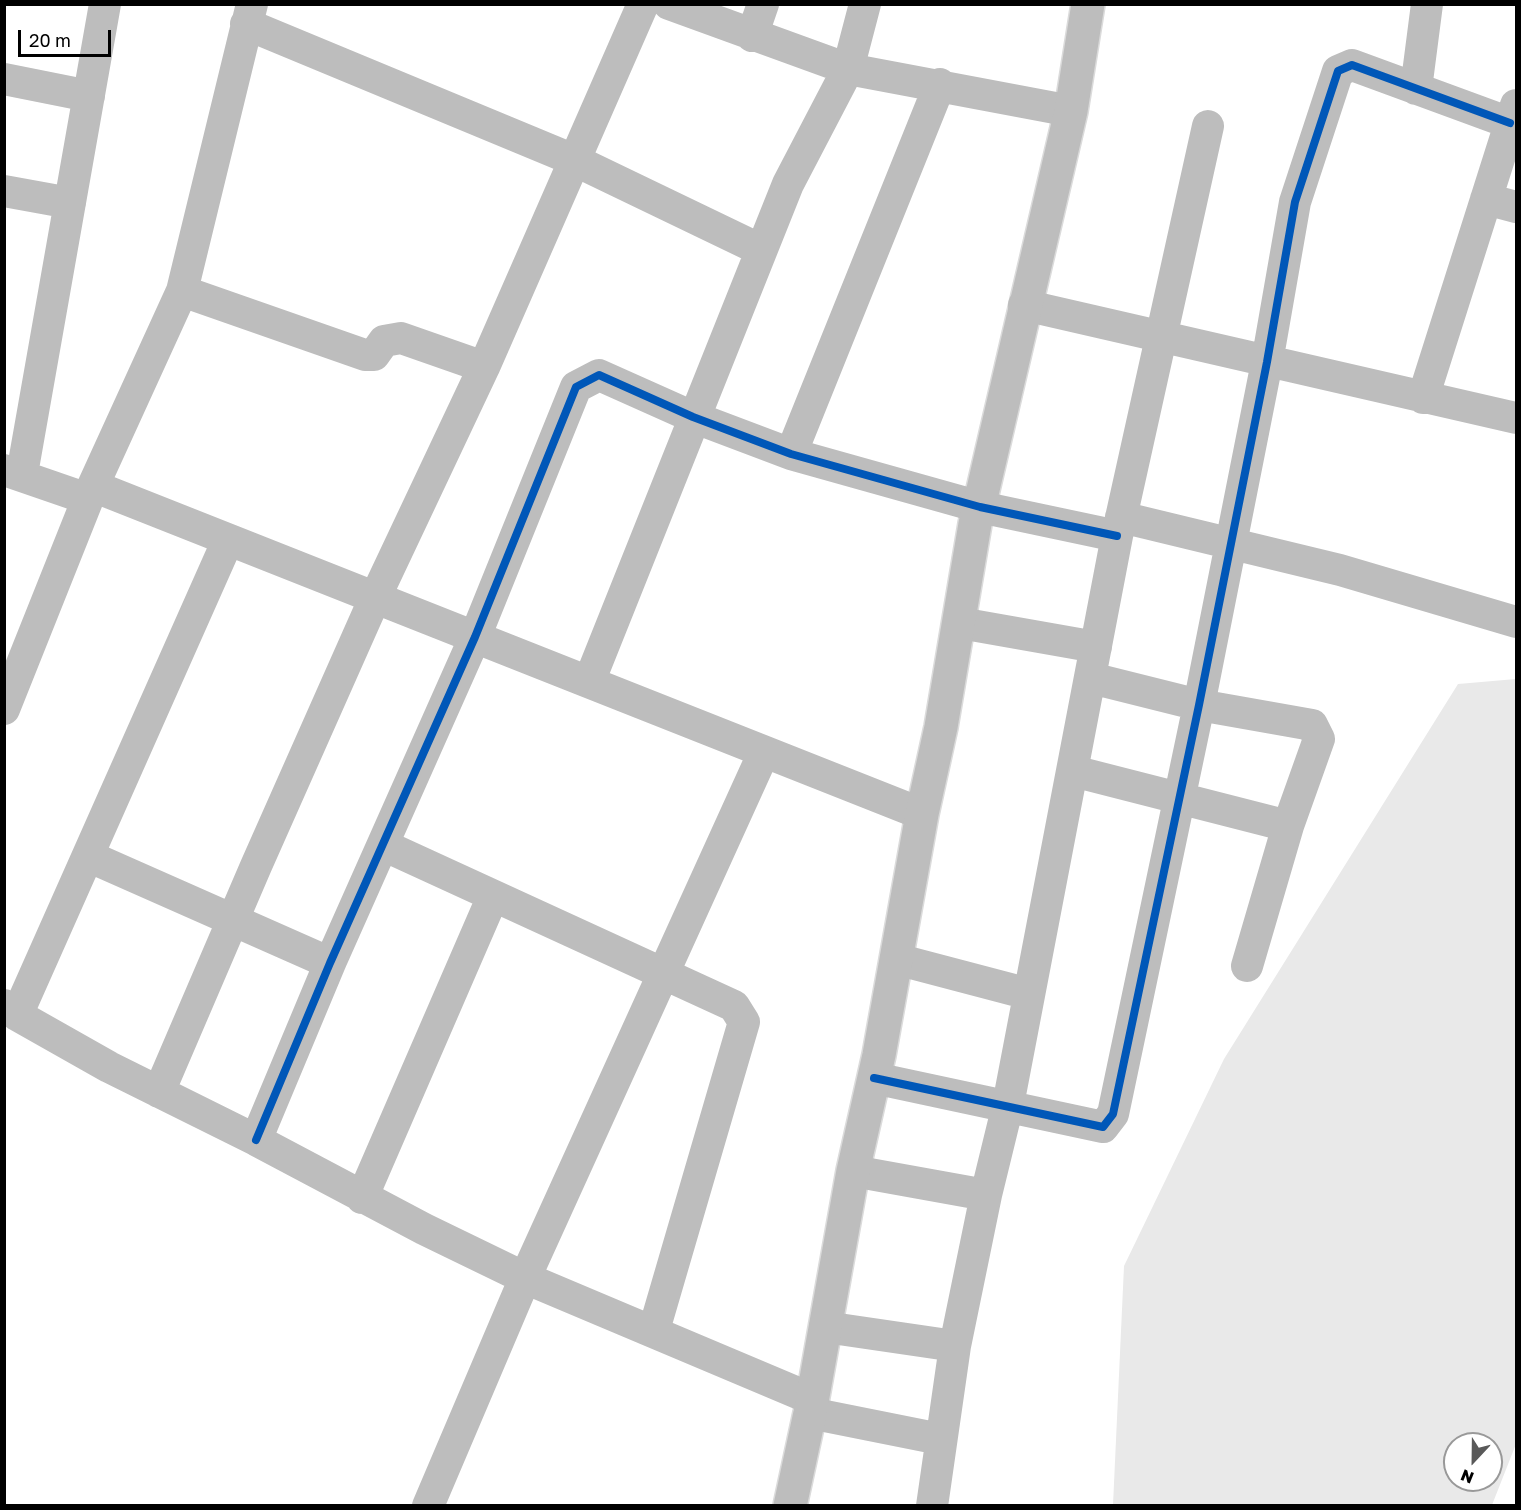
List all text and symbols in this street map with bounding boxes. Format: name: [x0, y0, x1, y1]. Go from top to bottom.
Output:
scale bar: [21, 18, 114, 56]
text: 20 m: [29, 29, 71, 51]
north arrow: [1443, 1432, 1503, 1492]
text: N: [1458, 1465, 1476, 1488]

